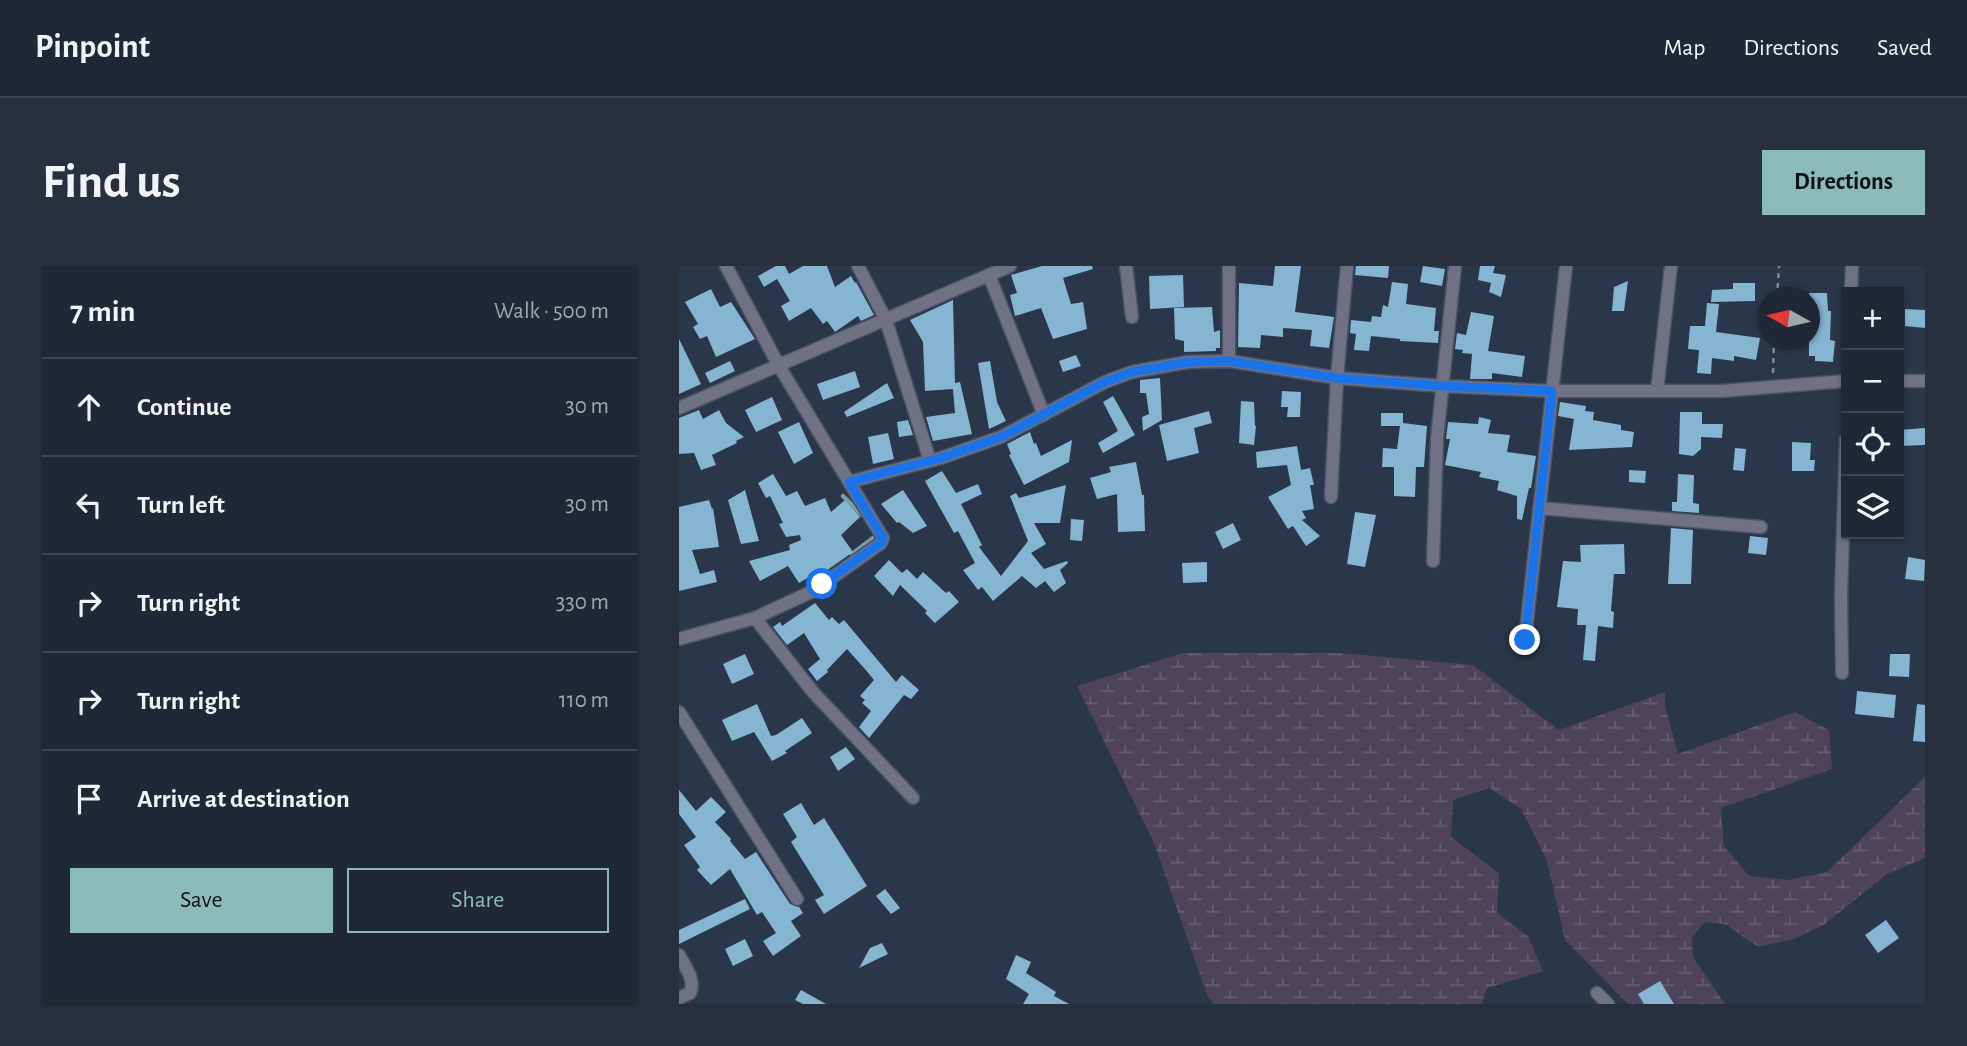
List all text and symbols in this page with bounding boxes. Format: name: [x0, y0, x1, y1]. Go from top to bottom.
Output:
text: Pinpoint: [35, 31, 150, 64]
text: Map: [1663, 36, 1705, 60]
text: Directions: [1743, 36, 1839, 60]
text: Saved: [1877, 36, 1932, 60]
button: Directions: [1762, 150, 1925, 215]
text: Find us: [42, 158, 181, 207]
north arrow: [1757, 287, 1820, 350]
map controls: [1841, 287, 1904, 539]
button: +: [1841, 287, 1904, 350]
text: 7 min: [70, 297, 135, 327]
text: Walk · 500 m: [494, 300, 609, 323]
button: −: [1841, 350, 1904, 413]
icon: ahead: [70, 388, 108, 426]
text: Continue: [137, 394, 232, 420]
text: 30 m: [565, 395, 609, 418]
button: locate: [1841, 413, 1904, 476]
button: layers: [1841, 476, 1904, 539]
icon: left: [70, 486, 108, 524]
text: Turn left: [137, 492, 225, 518]
text: 30 m: [565, 493, 609, 516]
route start: [806, 568, 837, 599]
icon: right: [70, 584, 108, 622]
text: Turn right: [137, 590, 240, 616]
text: 330 m: [556, 591, 609, 614]
route end: [1509, 624, 1540, 655]
icon: right: [70, 682, 108, 720]
text: Turn right: [137, 688, 240, 714]
text: 110 m: [559, 689, 609, 712]
icon: arrive: [70, 780, 108, 818]
text: Arrive at destination: [137, 786, 350, 812]
button: Save: [70, 868, 333, 933]
button: Share: [347, 868, 609, 933]

